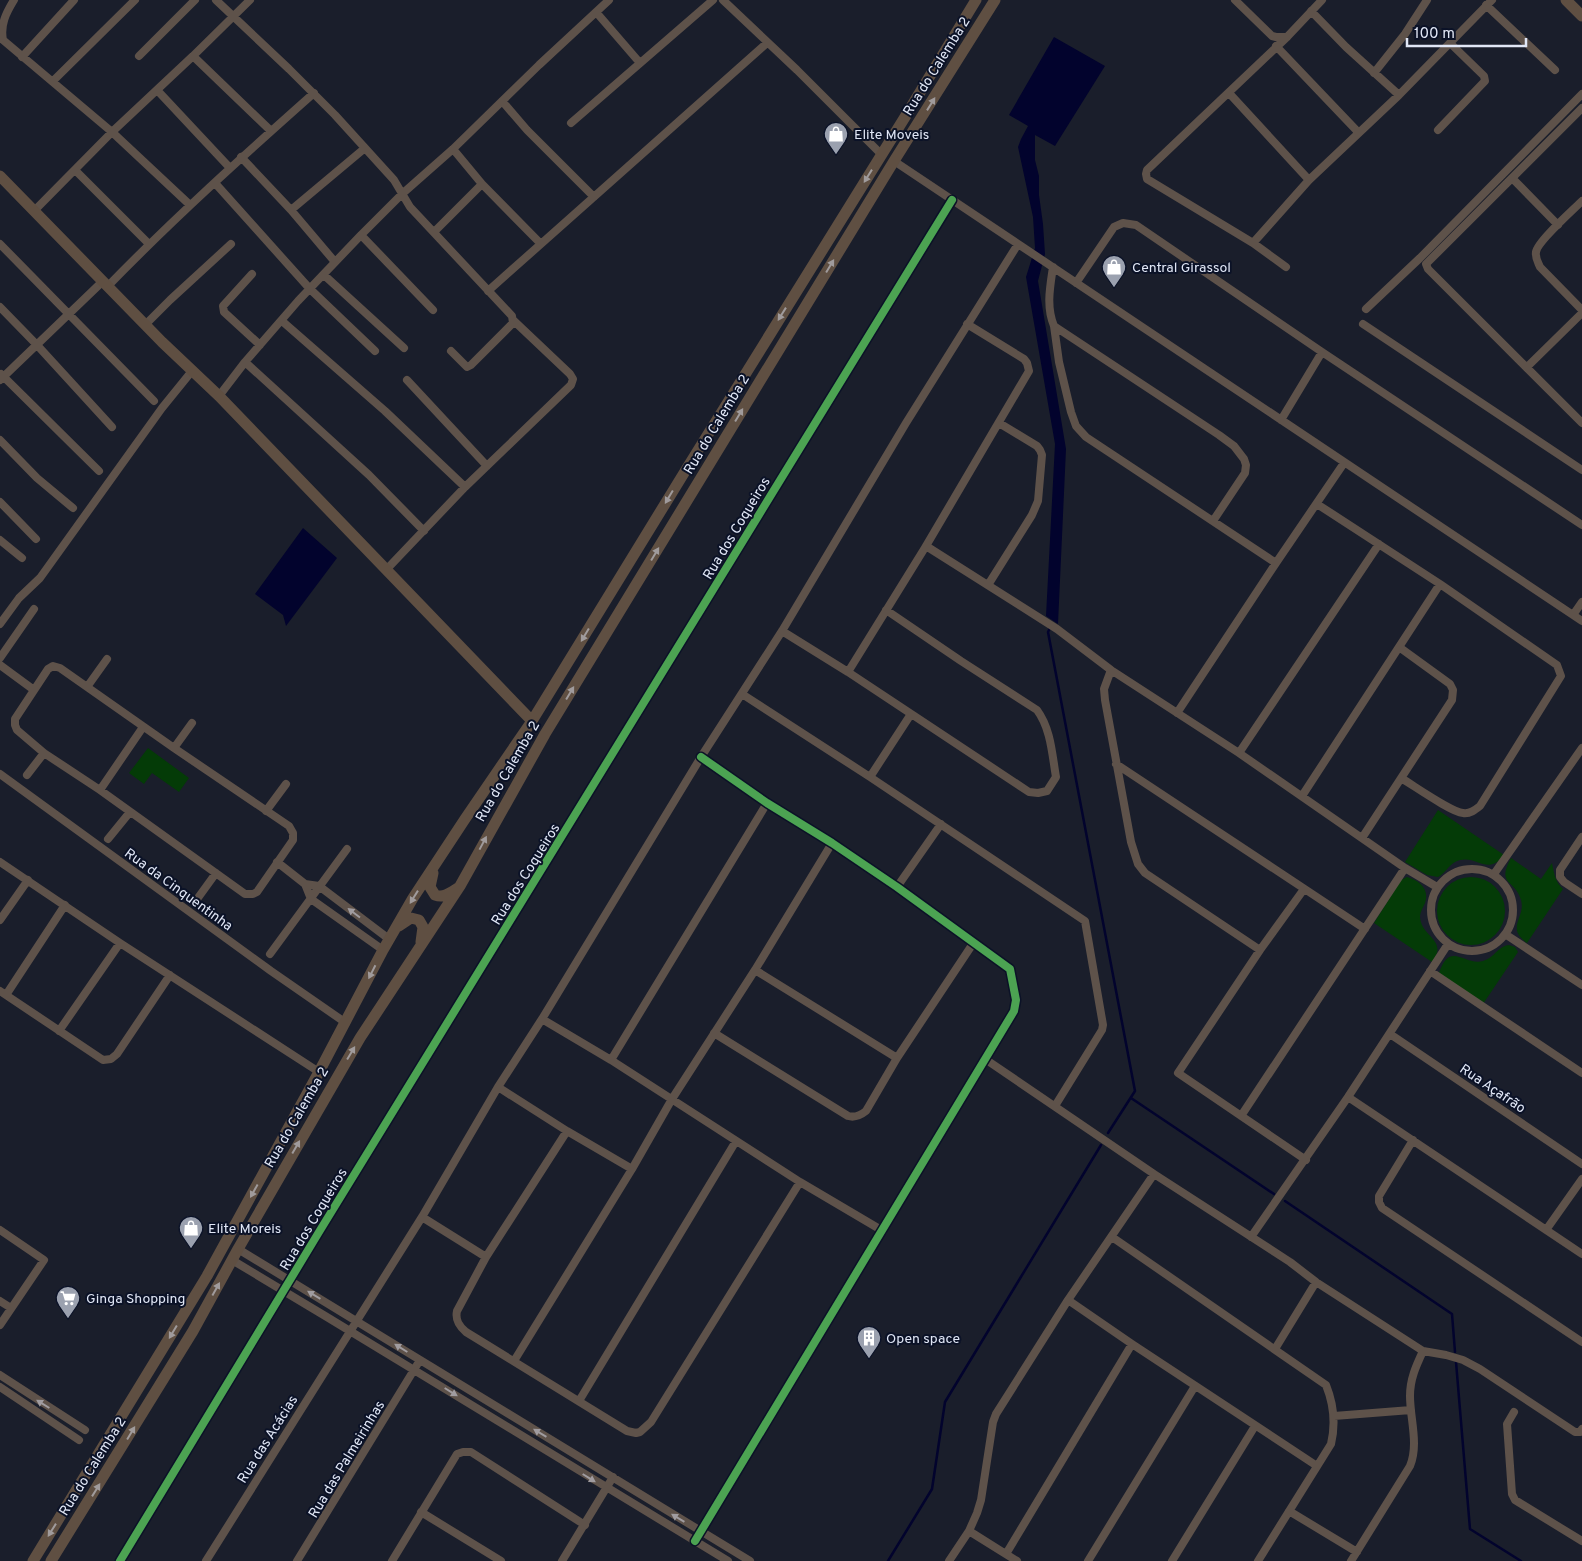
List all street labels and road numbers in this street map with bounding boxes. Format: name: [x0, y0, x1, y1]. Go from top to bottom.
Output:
street label: Rua do Calemba 2: [900, 14, 975, 119]
street label: Rua do Calemba 2: [681, 372, 754, 478]
street label: Rua dos Coqueiros: [700, 474, 775, 583]
street label: Rua do Calemba 2: [473, 718, 544, 825]
street label: Rua dos Coqueiros: [488, 821, 564, 929]
street label: Rua da Cinquentinha: [121, 845, 236, 935]
street label: Rua Açafrão: [1456, 1061, 1528, 1118]
street label: Rua do Calemba 2: [262, 1064, 333, 1171]
street label: Rua dos Coqueiros: [277, 1165, 352, 1274]
street label: Rua das Acácias: [234, 1393, 302, 1487]
street label: Rua das Palmeirinhas: [305, 1398, 389, 1522]
street label: Rua do Calemba 2: [56, 1414, 131, 1519]

